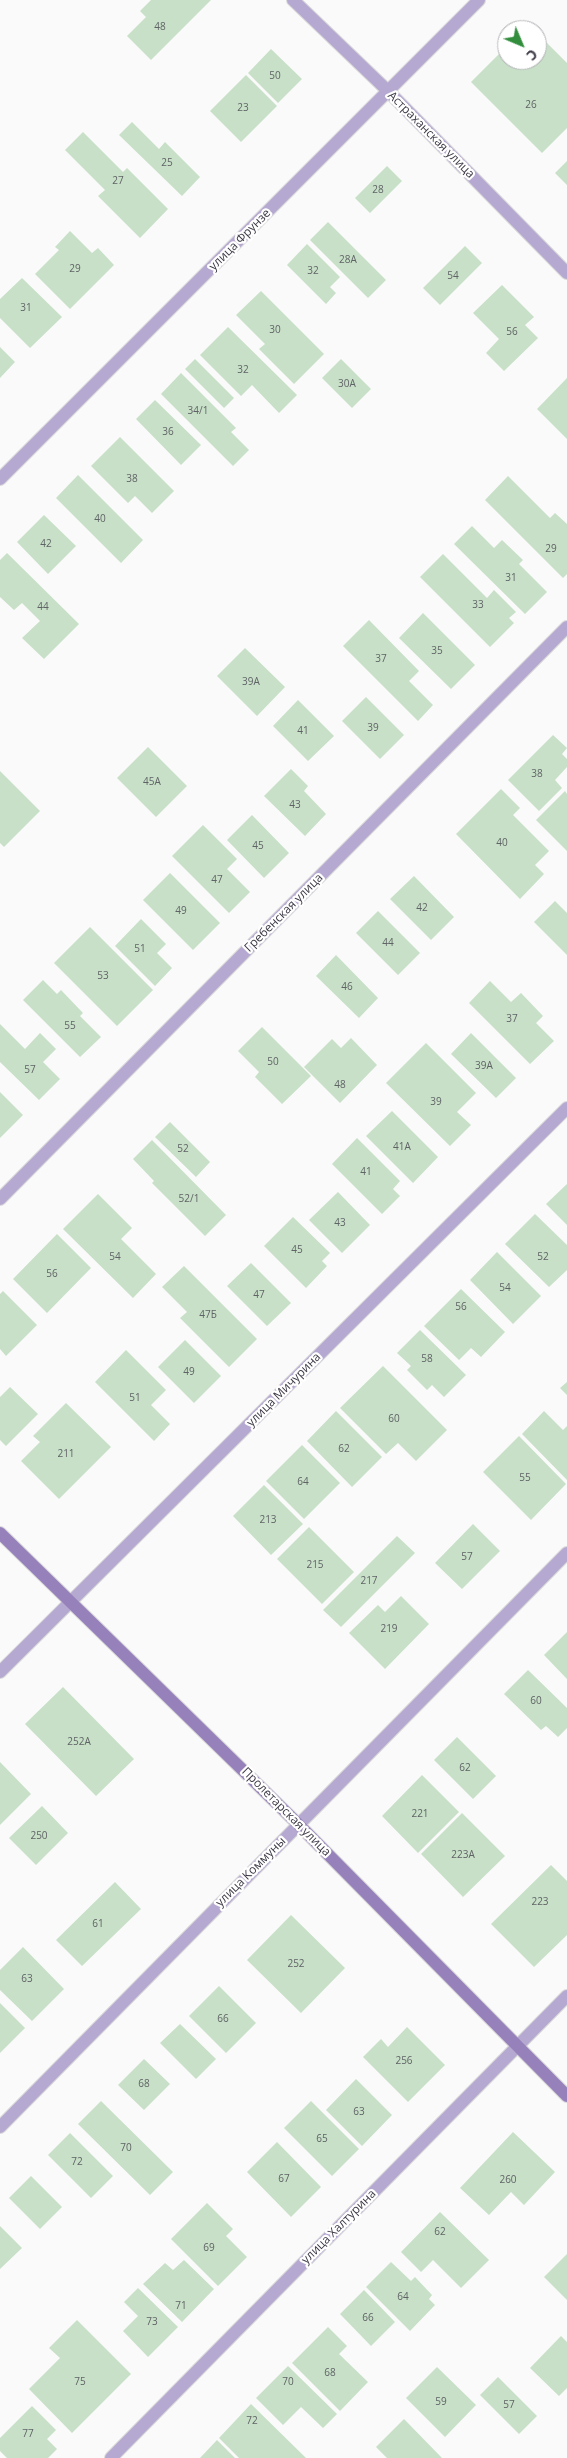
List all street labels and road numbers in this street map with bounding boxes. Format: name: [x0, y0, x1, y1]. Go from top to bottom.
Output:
street label: Астраханская улица: [385, 89, 477, 181]
street label: улица Фрунзе: [206, 206, 274, 274]
street label: Гребенская улица: [242, 871, 326, 955]
street label: улица Мичурина: [244, 1350, 324, 1430]
street label: Пролетарская улица: [239, 1765, 333, 1859]
street label: улица Коммуны: [213, 1834, 289, 1910]
street label: улица Халтурина: [299, 2187, 379, 2267]

